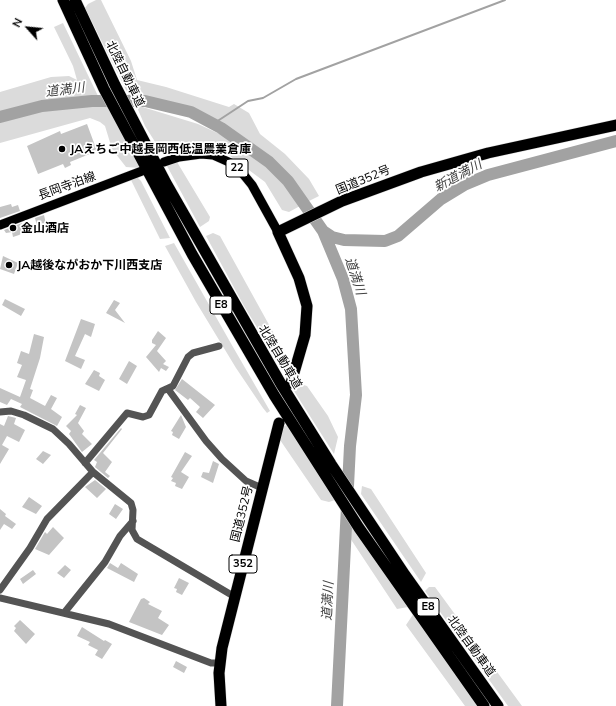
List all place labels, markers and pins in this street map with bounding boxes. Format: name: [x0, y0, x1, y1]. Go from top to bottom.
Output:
place label: JAえちご中越長岡西低温農業倉庫: [70, 142, 251, 156]
marker: JAえちご中越長岡西低温農業倉庫: [57, 144, 67, 154]
place label: 金山酒店: [21, 221, 69, 235]
marker: 金山酒店: [8, 223, 18, 233]
place label: JA越後ながおか下川西支店: [17, 258, 162, 272]
marker: JA越後ながおか下川西支店: [4, 260, 14, 270]

